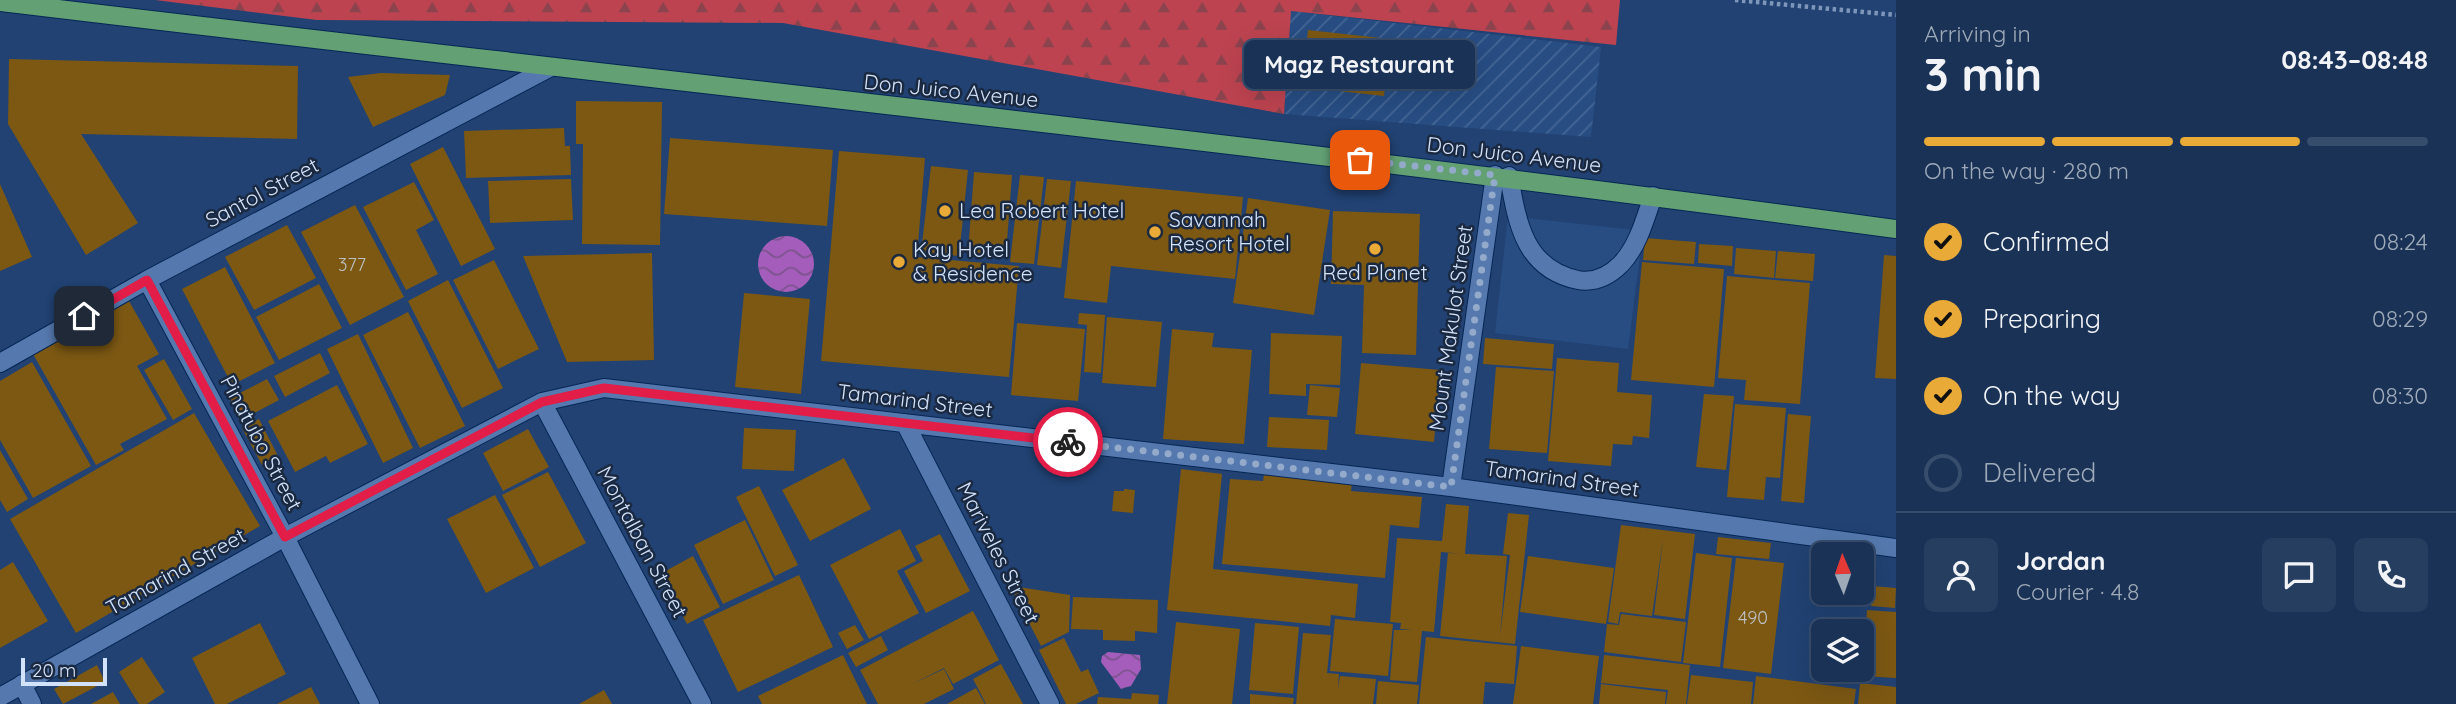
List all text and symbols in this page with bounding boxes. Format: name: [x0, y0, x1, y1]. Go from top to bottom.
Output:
text: Arriving in: [1924, 19, 2031, 48]
callout: Magz Restaurant: [1244, 41, 1476, 90]
text: 08:43–08:48: [2281, 43, 2428, 76]
text: 3 min: [1924, 45, 2042, 103]
text: Magz Restaurant: [1264, 50, 1455, 79]
street label: Don Juico Avenue: [863, 68, 1040, 112]
pin: [1330, 130, 1390, 190]
street label: Don Juico Avenue: [1425, 130, 1603, 178]
icon: bag: [1341, 141, 1379, 179]
street label: Santol Street: [201, 151, 323, 233]
text: On the way · 280 m: [1924, 156, 2129, 185]
place label: Lea Robert Hotel: [959, 197, 1124, 223]
marker: Lea Robert Hotel: [937, 203, 953, 219]
place label: Savannah Resort Hotel: [1169, 206, 1290, 256]
street label: Mount Makulot Street: [1423, 223, 1477, 433]
icon: check: [1924, 223, 1962, 261]
marker: Savannah Resort Hotel: [1147, 224, 1163, 240]
text: Confirmed: [1983, 225, 2110, 258]
text: 08:24: [2373, 227, 2428, 256]
place label: Kay Hotel & Residence: [913, 236, 1033, 286]
marker: Red Planet: [1367, 241, 1383, 257]
house number: 377: [338, 253, 366, 276]
marker: Kay Hotel & Residence: [891, 254, 907, 270]
place label: Red Planet: [1322, 259, 1428, 285]
pin: [54, 286, 114, 346]
icon: home: [65, 297, 103, 335]
icon: check: [1924, 300, 1962, 338]
text: Preparing: [1983, 302, 2101, 335]
text: 08:29: [2372, 304, 2428, 333]
street label: Pinatubo Street: [215, 370, 308, 515]
icon: check: [1924, 377, 1962, 415]
street label: Tamarind Street: [836, 378, 994, 422]
text: On the way: [1983, 379, 2121, 412]
text: 08:30: [2372, 381, 2428, 410]
courier: [1033, 407, 1103, 477]
icon: bike: [1049, 423, 1087, 461]
street label: Tamarind Street: [1483, 454, 1641, 502]
text: Delivered: [1983, 456, 2096, 489]
street label: Montalban Street: [592, 461, 694, 622]
street label: Mariveles Street: [952, 478, 1046, 628]
street label: Tamarind Street: [101, 522, 250, 620]
button: person: [1924, 538, 1998, 612]
button: chat: [2262, 538, 2336, 612]
button: phone: [2354, 538, 2428, 612]
north arrow: [1811, 542, 1874, 606]
map controls: [1811, 542, 1874, 682]
text: Jordan: [2016, 544, 2105, 577]
text: Courier · 4.8: [2016, 577, 2139, 606]
house number: 490: [1738, 606, 1768, 629]
button: layers: [1811, 619, 1874, 682]
scale bar: [21, 655, 107, 687]
text: 20 m: [32, 658, 76, 682]

